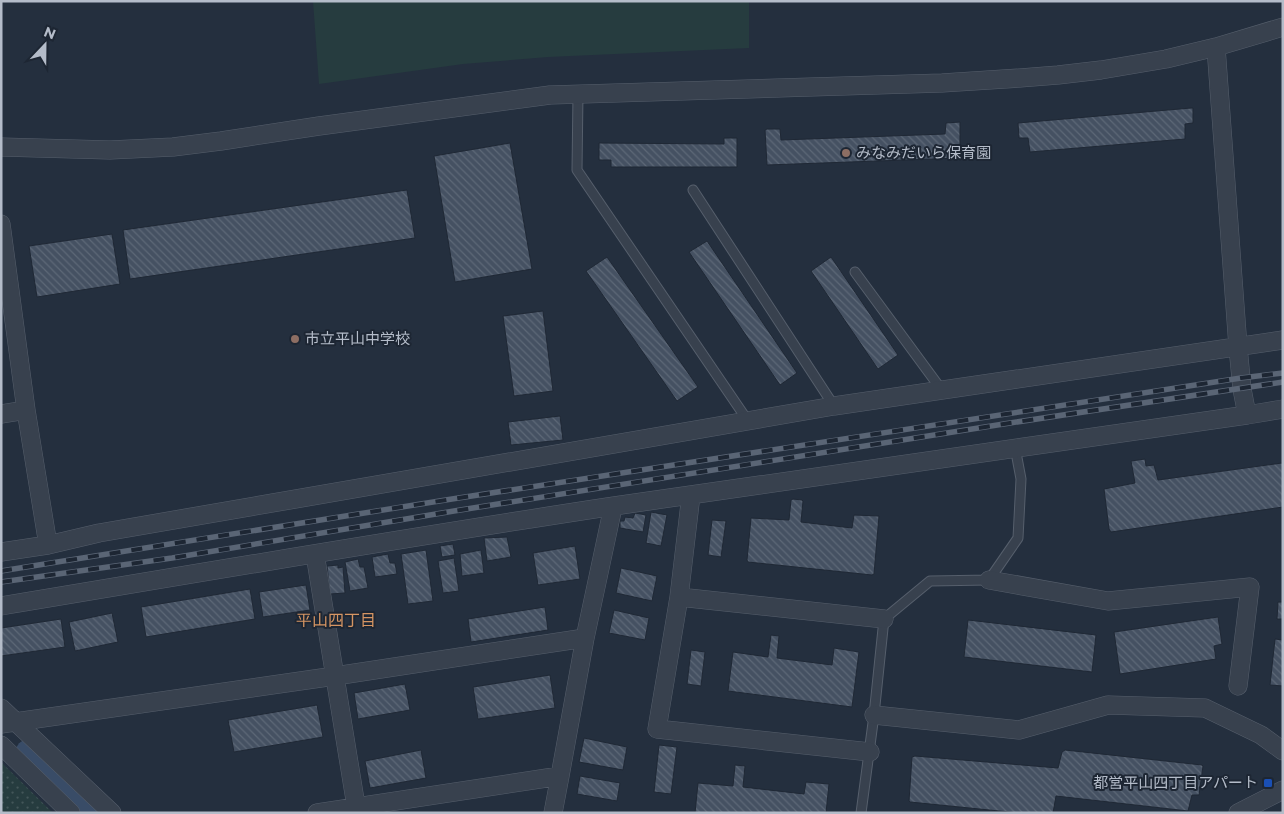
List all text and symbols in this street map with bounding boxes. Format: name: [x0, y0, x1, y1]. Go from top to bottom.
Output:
north arrow: [20, 20, 70, 70]
text: N: [41, 22, 58, 43]
place label: みなみだいら保育園: [856, 143, 991, 162]
marker: みなみだいら保育園: [840, 147, 852, 159]
place label: 市立平山中学校: [305, 329, 410, 348]
marker: 市立平山中学校: [289, 333, 301, 345]
district label: 平山四丁目: [296, 611, 376, 630]
place label: 都営平山四丁目アパート: [1093, 773, 1258, 792]
marker: 都営平山四丁目アパート: [1262, 777, 1274, 789]

